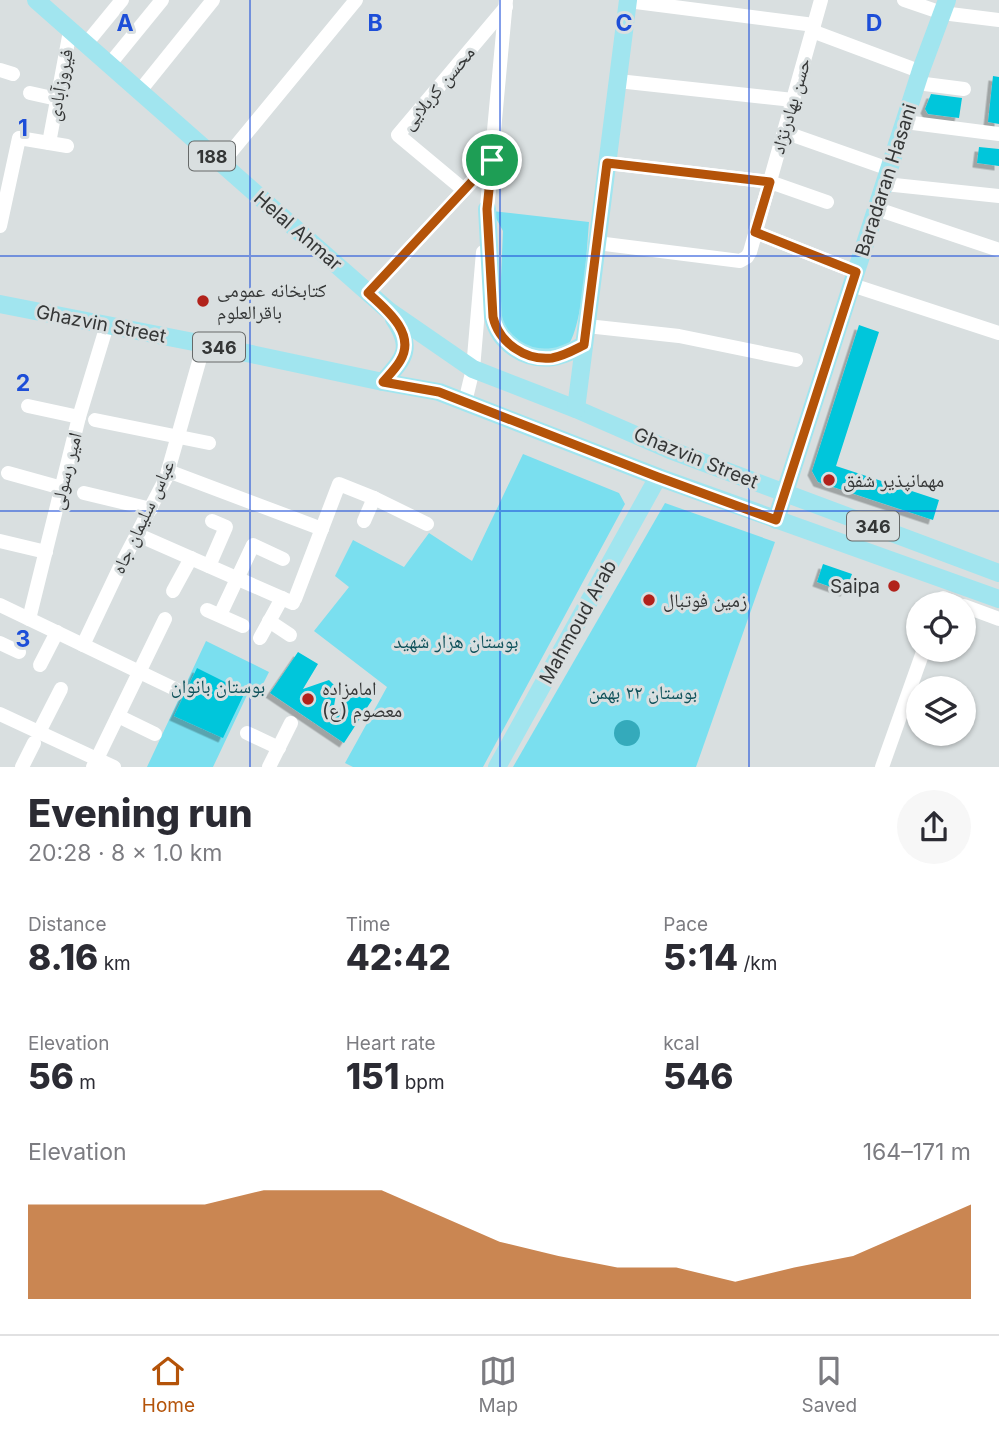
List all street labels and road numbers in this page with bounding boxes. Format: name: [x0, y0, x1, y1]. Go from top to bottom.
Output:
street label: محسن کربلایی: [396, 41, 480, 135]
street label: فیروزآبادی: [42, 47, 78, 123]
street label: حسن بهادرنژاد: [766, 55, 816, 157]
street label: Baradaran Hasani: [851, 101, 921, 259]
road number: 188: [189, 141, 235, 170]
street label: Helal Ahmar: [249, 186, 347, 276]
street label: Ghazvin Street: [34, 300, 168, 348]
road number: 346: [193, 332, 245, 362]
street label: Ghazvin Street: [630, 423, 762, 493]
street label: امیر رسولی: [45, 430, 87, 512]
street label: عباس سلیمان جاه: [107, 456, 179, 577]
road number: 346: [847, 512, 899, 540]
street label: Mahmoud Arab: [535, 556, 621, 688]

